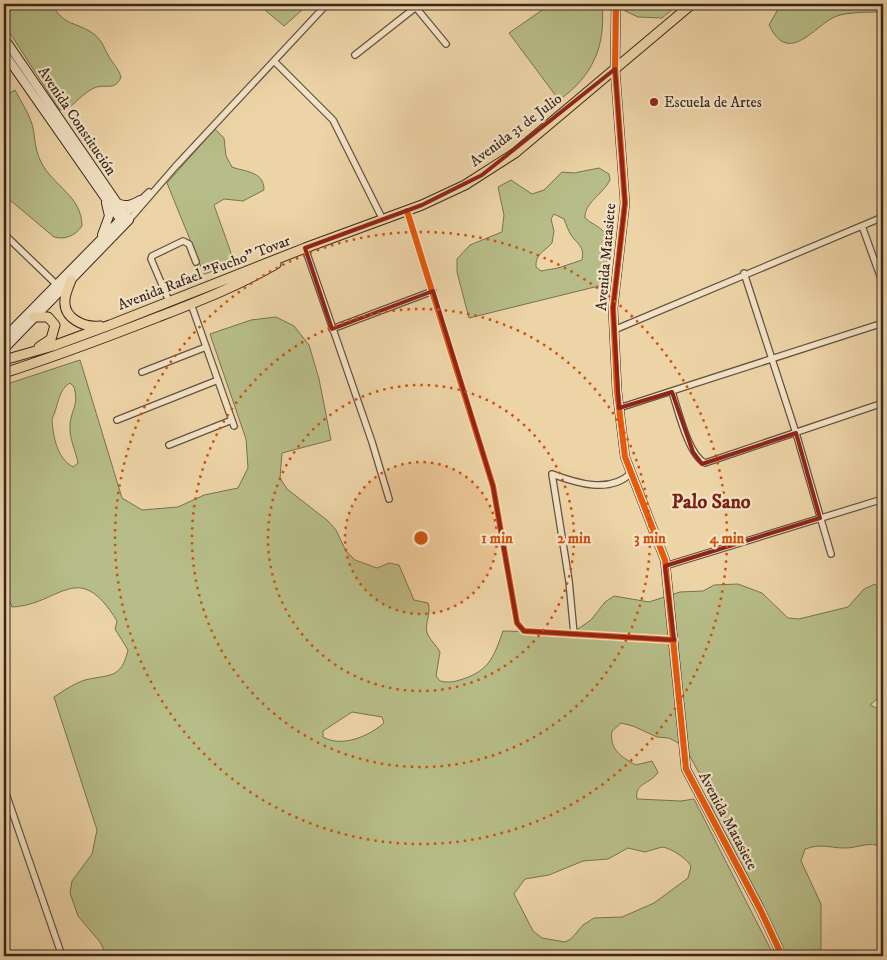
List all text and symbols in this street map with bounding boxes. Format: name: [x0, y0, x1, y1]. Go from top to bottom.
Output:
street label: Avenida Constitución: [34, 63, 120, 179]
street label: Avenida 31 de Julio: [466, 89, 566, 171]
place label: Escuela de Artes: [664, 93, 762, 112]
marker: Escuela de Artes: [648, 96, 660, 108]
street label: Avenida Matasiete: [592, 202, 620, 312]
street label: Avenida Rafael "Fucho" Tovar: [115, 231, 293, 315]
district label: Palo Sano: [671, 490, 751, 515]
centre of rings: [412, 529, 430, 547]
text: 1 min: [481, 529, 513, 548]
text: 2 min: [557, 529, 591, 548]
text: 3 min: [634, 529, 666, 548]
text: 4 min: [709, 529, 745, 548]
street label: Avenida Matasiete: [694, 769, 762, 873]

